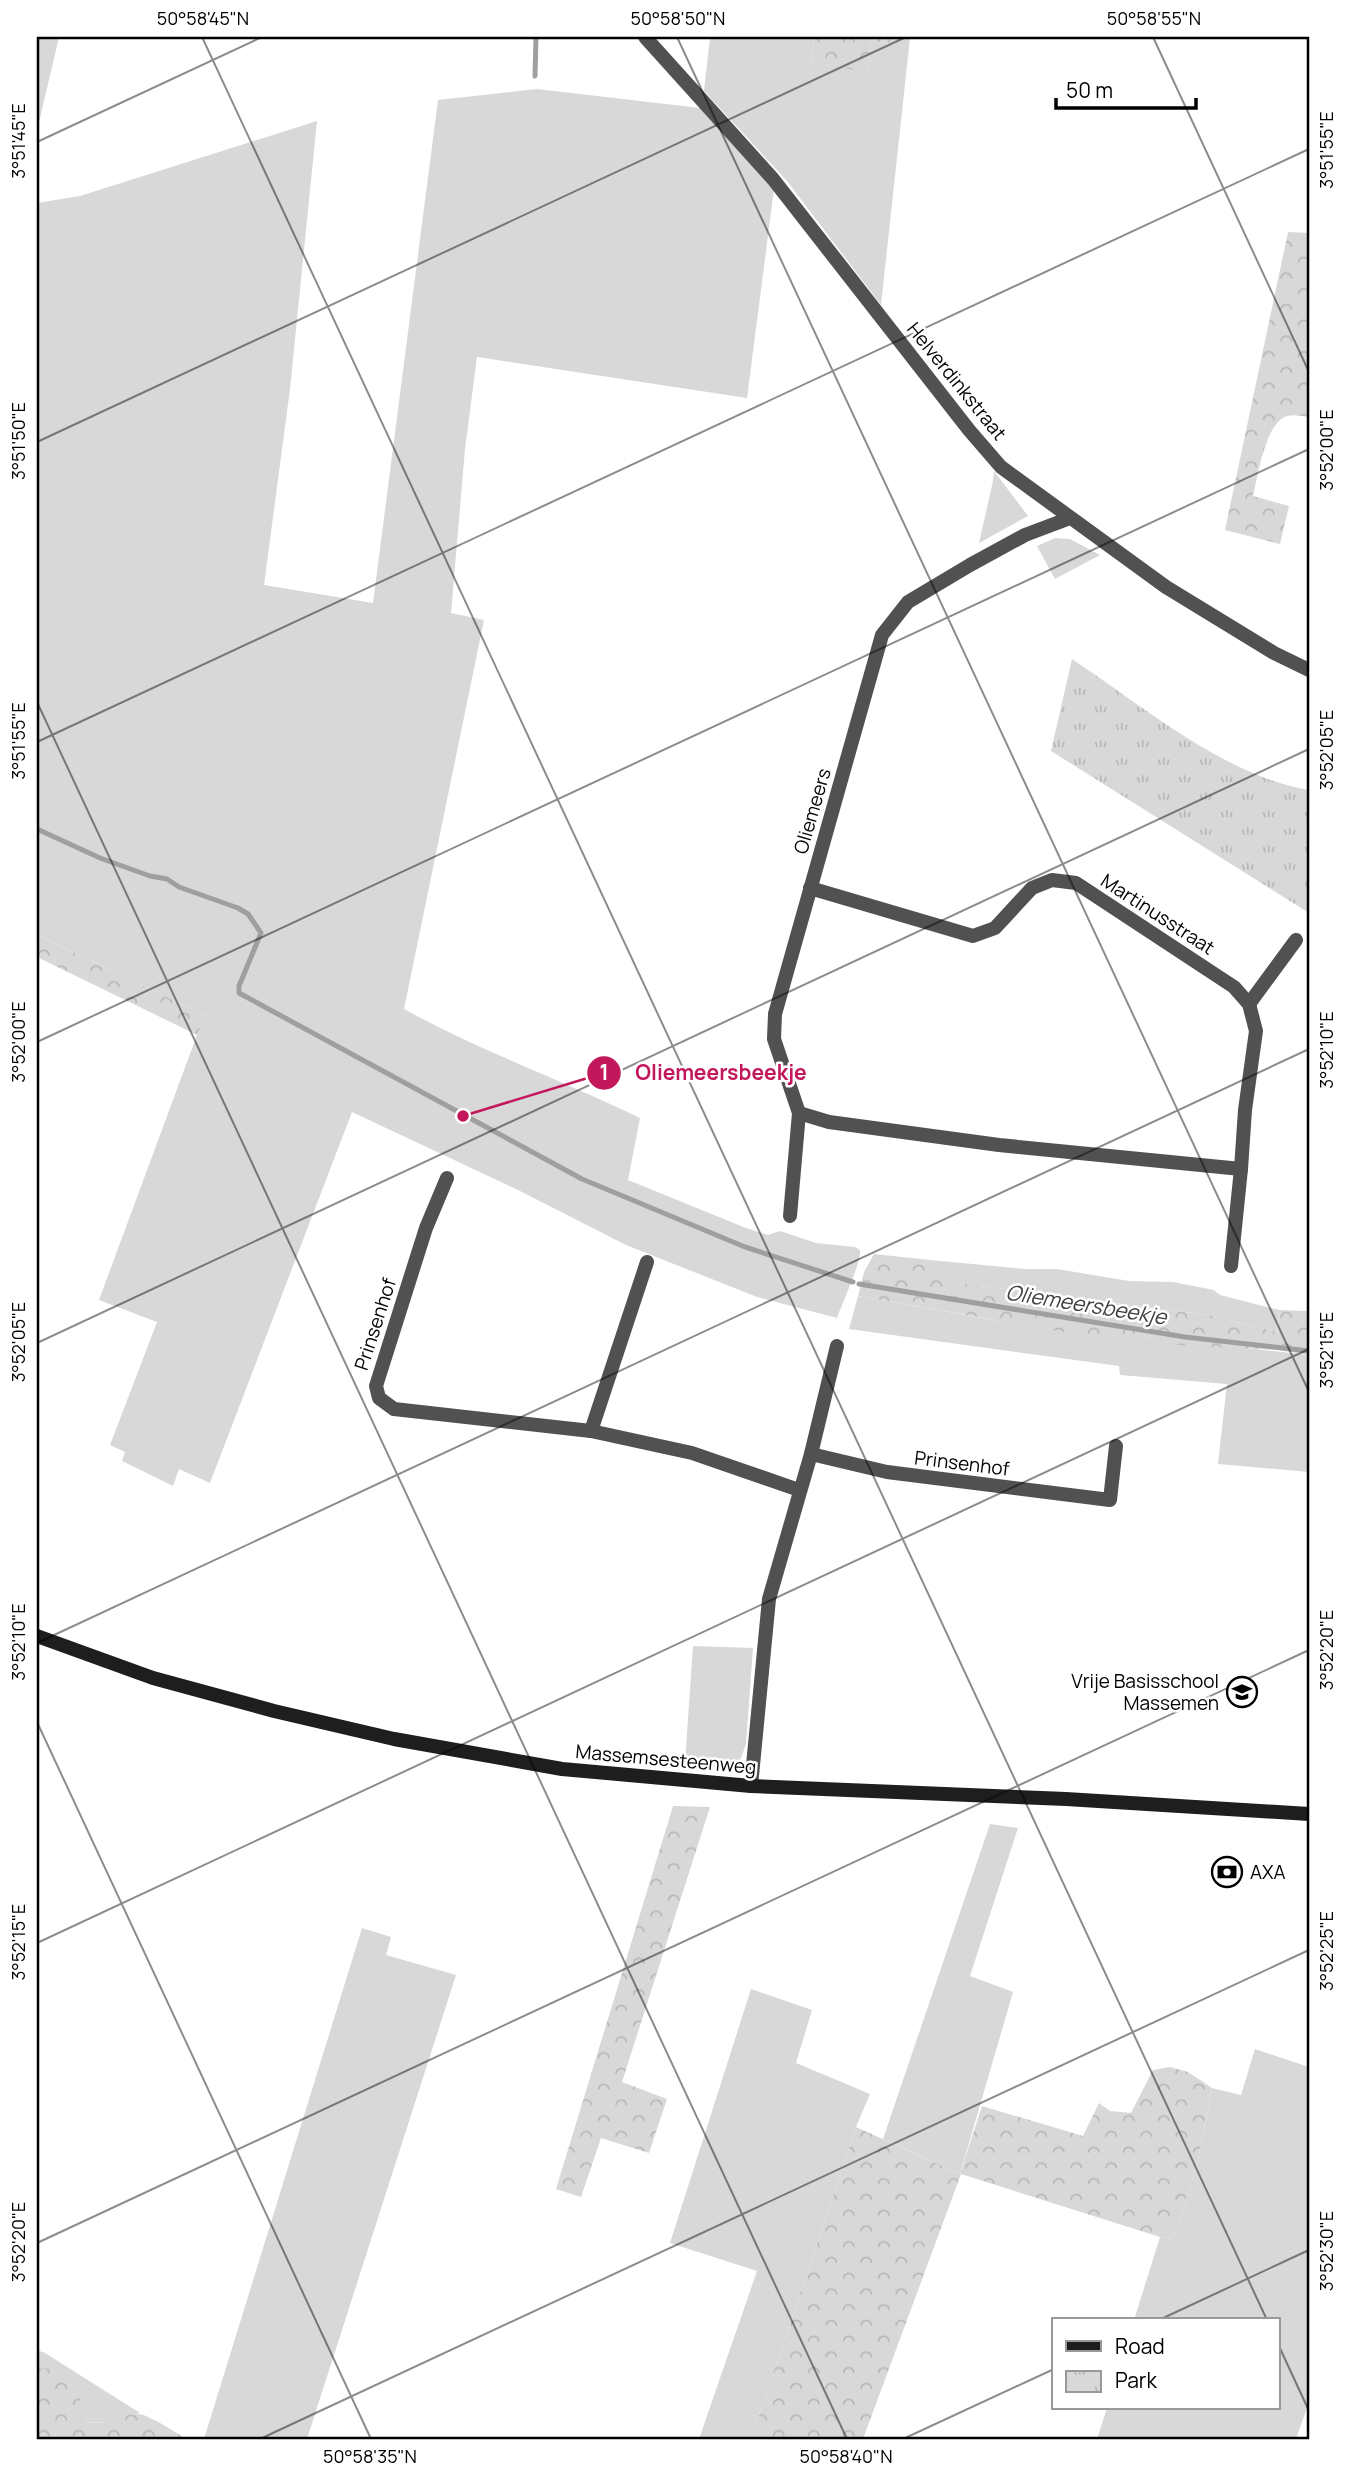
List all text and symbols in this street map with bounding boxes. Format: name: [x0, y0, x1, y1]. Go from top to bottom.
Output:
text: 50°58'45"N: [157, 6, 249, 30]
text: 50°58'50"N: [631, 6, 725, 30]
text: 50°58'55"N: [1107, 6, 1201, 30]
scale bar: [1056, 66, 1196, 110]
text: 50 m: [1066, 76, 1113, 104]
text: 3°51'45"E: [6, 103, 30, 179]
text: 3°51'55"E: [1314, 111, 1338, 189]
street label: Helverdinkstraat: [901, 317, 1013, 445]
text: 3°51'50"E: [6, 402, 30, 480]
text: 3°52'00"E: [1314, 409, 1338, 491]
text: 3°51'55"E: [6, 702, 30, 780]
text: 3°52'05"E: [1314, 710, 1338, 790]
street label: Oliemeers: [787, 765, 837, 857]
street label: Martinusstraat: [1096, 867, 1220, 961]
text: 3°52'00"E: [6, 1001, 30, 1083]
text: 3°52'10"E: [1314, 1011, 1338, 1089]
callout: Oliemeersbeekje: [586, 1052, 821, 1094]
text: 1: [599, 1058, 609, 1086]
text: Oliemeersbeekje: [635, 1058, 807, 1086]
street label: Prinsenhof: [348, 1274, 402, 1373]
water label: Oliemeersbeekje: [1004, 1277, 1170, 1331]
text: 3°52'05"E: [6, 1302, 30, 1382]
text: 3°52'15"E: [1314, 1312, 1338, 1388]
street label: Prinsenhof: [913, 1444, 1011, 1482]
text: 3°52'10"E: [6, 1603, 30, 1681]
text: 3°52'20"E: [1314, 1610, 1338, 1690]
place label: Vrije Basisschool Massemen: [1071, 1668, 1219, 1716]
school or university icon: Vrije Basisschool Massemen: [1225, 1675, 1259, 1709]
street label: Massemsesteenweg: [574, 1738, 758, 1780]
bank icon: AXA: [1210, 1855, 1244, 1889]
place label: AXA: [1250, 1859, 1286, 1885]
text: 3°52'15"E: [6, 1904, 30, 1980]
text: 3°52'25"E: [1314, 1911, 1338, 1991]
text: 3°52'20"E: [6, 2202, 30, 2282]
text: 3°52'30"E: [1314, 2211, 1338, 2291]
legend: [1052, 2318, 1280, 2410]
text: Road: [1115, 2332, 1165, 2360]
text: Park: [1115, 2366, 1157, 2394]
text: 50°58'35"N: [323, 2444, 417, 2468]
text: 50°58'40"N: [800, 2444, 892, 2468]

